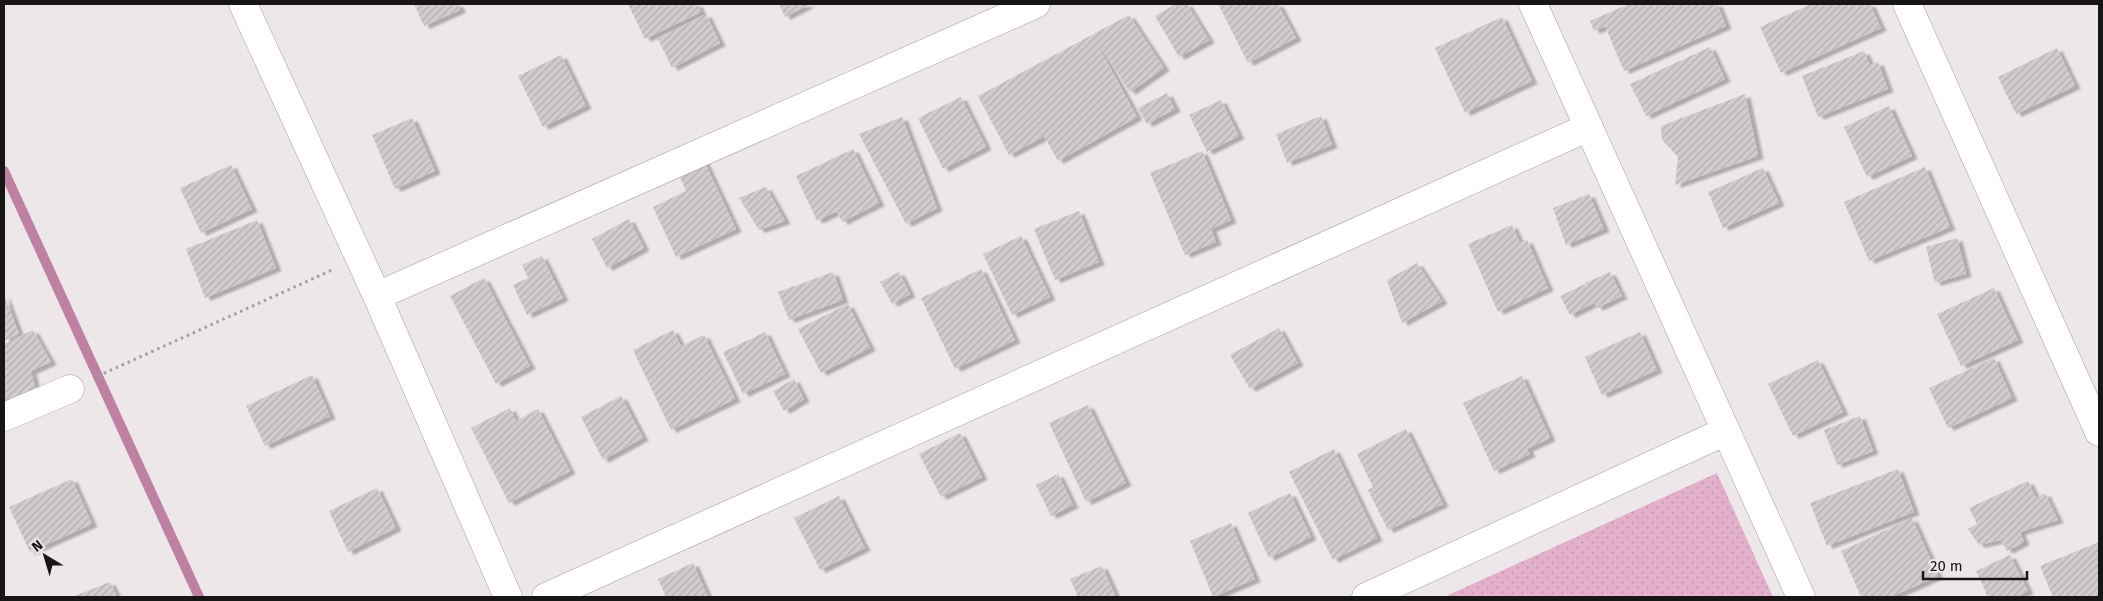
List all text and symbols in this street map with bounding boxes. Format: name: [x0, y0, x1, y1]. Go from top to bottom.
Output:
north arrow: [20, 531, 70, 581]
text: N: [28, 537, 46, 556]
scale bar: [1923, 548, 2027, 580]
text: 20 m: [1930, 557, 1963, 575]

